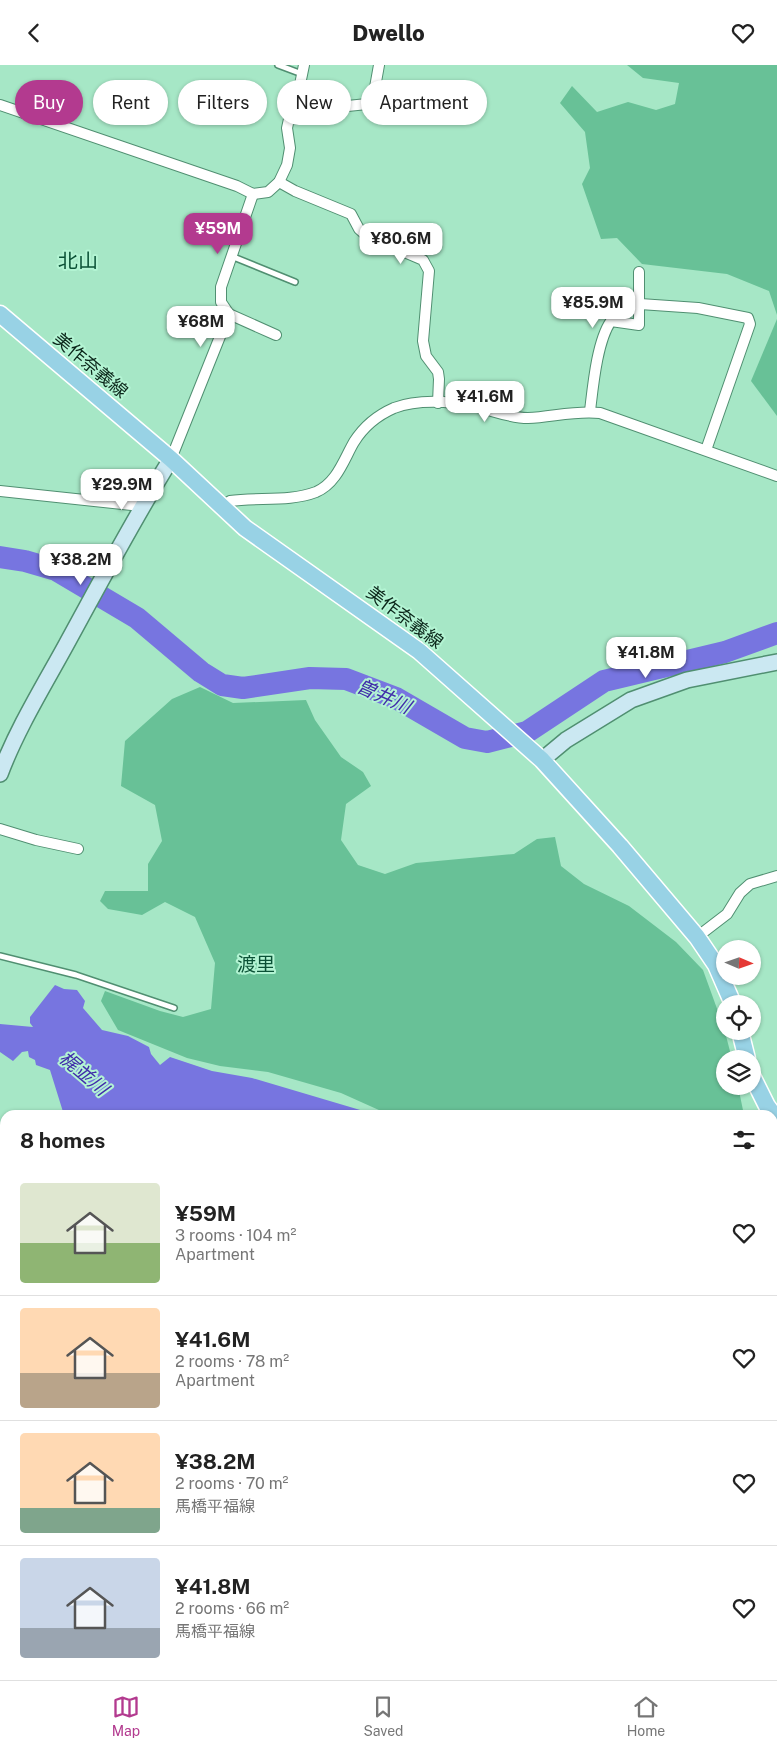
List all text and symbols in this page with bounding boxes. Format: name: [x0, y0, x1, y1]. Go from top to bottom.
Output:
icon: back: [20, 19, 48, 47]
icon: heart: [729, 19, 757, 47]
text: Dwello: [352, 20, 425, 46]
chip: Buy: [15, 80, 83, 125]
chip: Rent: [93, 80, 168, 125]
chip: Filters: [178, 80, 267, 125]
chip: New: [277, 80, 351, 125]
chip: Apartment: [361, 80, 487, 125]
pin: ¥59M: [188, 213, 248, 255]
text: ¥59M: [195, 219, 241, 238]
pin: ¥80.6M: [360, 223, 442, 265]
text: ¥80.6M: [370, 229, 432, 248]
district label: 北山: [58, 249, 98, 273]
pin: ¥85.9M: [552, 287, 634, 329]
text: ¥85.9M: [562, 293, 624, 312]
pin: ¥68M: [171, 305, 231, 348]
text: ¥68M: [178, 312, 224, 331]
street label: 美作奈義線: [50, 328, 132, 402]
pin: ¥41.6M: [444, 381, 526, 423]
text: ¥41.6M: [456, 387, 514, 406]
pin: ¥29.9M: [81, 469, 163, 511]
text: ¥29.9M: [92, 475, 152, 494]
pin: ¥38.2M: [40, 543, 122, 586]
text: ¥38.2M: [50, 550, 112, 569]
street label: 美作奈義線: [363, 582, 447, 652]
pin: ¥41.8M: [605, 637, 687, 679]
text: ¥41.8M: [617, 643, 675, 662]
water label: 曽井川: [353, 674, 416, 718]
north arrow: [716, 940, 761, 985]
map controls: [716, 940, 761, 1095]
district label: 渡里: [237, 953, 275, 975]
button: locate: [716, 995, 761, 1040]
water label: 梶並川: [55, 1046, 114, 1101]
button: layers: [716, 1050, 761, 1095]
icon: filters: [730, 1126, 758, 1154]
text: 8 homes: [20, 1128, 105, 1153]
text: ¥59M: [175, 1201, 236, 1226]
icon: home: [60, 1203, 120, 1263]
icon: heart: [730, 1219, 758, 1247]
text: 3 rooms · 104 m²: [175, 1226, 296, 1245]
text: Apartment: [175, 1245, 255, 1264]
text: ¥41.6M: [175, 1327, 250, 1352]
icon: home: [60, 1328, 120, 1388]
icon: heart: [730, 1344, 758, 1372]
text: 2 rooms · 78 m²: [175, 1352, 289, 1371]
text: Apartment: [175, 1371, 255, 1390]
text: ¥38.2M: [175, 1449, 256, 1474]
icon: home: [60, 1453, 120, 1513]
icon: heart: [730, 1469, 758, 1497]
text: 2 rooms · 70 m²: [175, 1474, 288, 1493]
text: 馬橋平福線: [175, 1497, 255, 1516]
text: ¥41.8M: [175, 1574, 251, 1599]
icon: home: [60, 1578, 120, 1638]
icon: heart: [730, 1594, 758, 1622]
text: 2 rooms · 66 m²: [175, 1599, 289, 1618]
text: 馬橋平福線: [175, 1622, 255, 1641]
tab: Map: [112, 1693, 140, 1739]
tab: Saved: [363, 1693, 403, 1739]
tab: Home: [627, 1693, 665, 1739]

